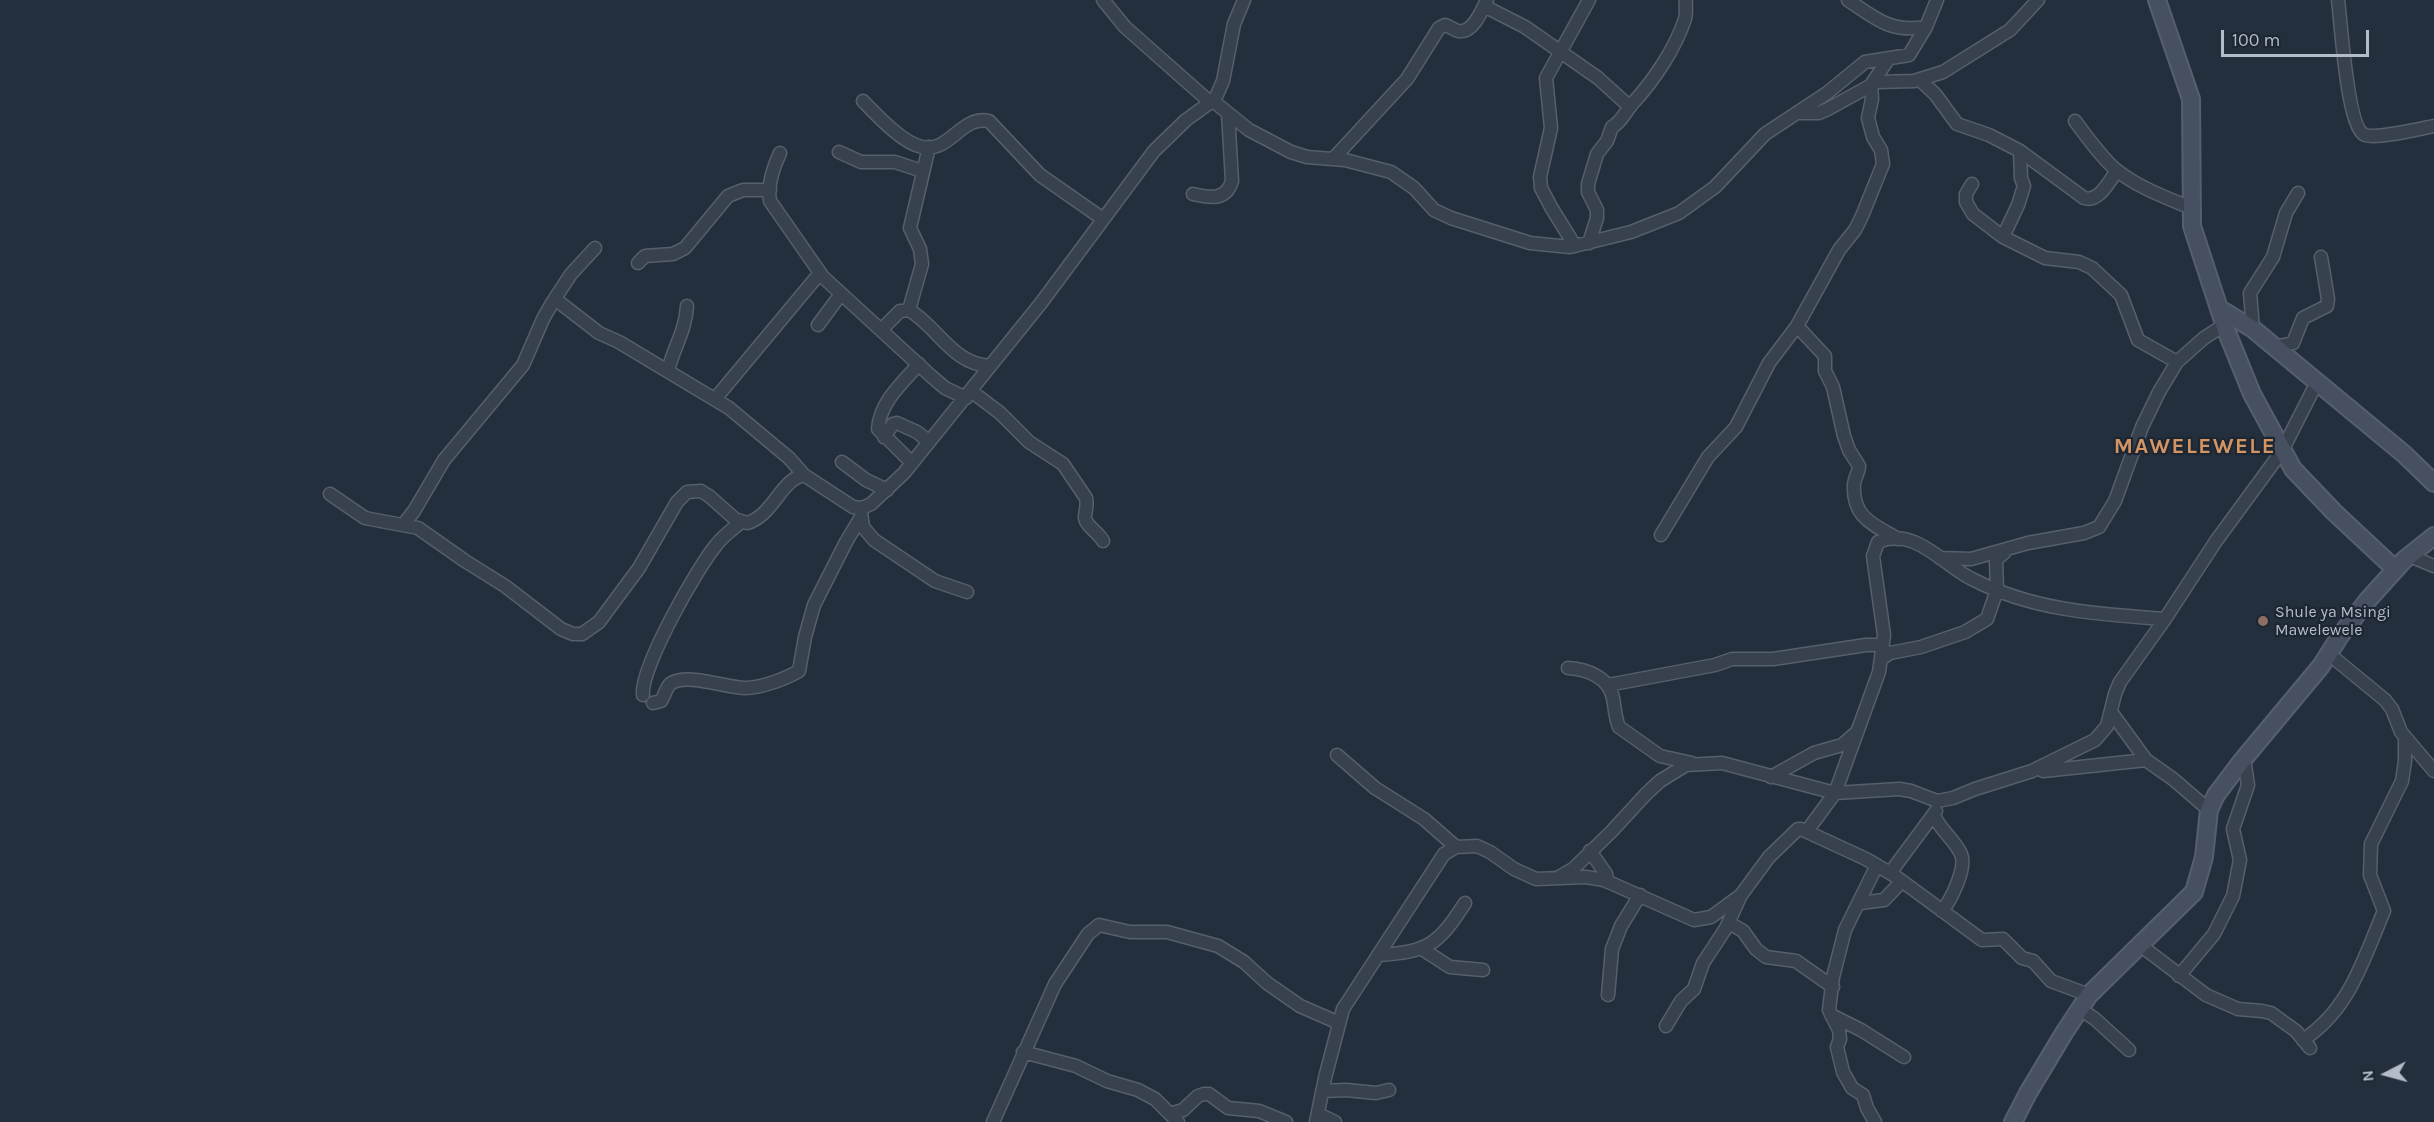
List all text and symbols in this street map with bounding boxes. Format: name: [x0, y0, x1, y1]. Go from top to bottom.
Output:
scale bar: [2224, 18, 2372, 56]
text: 100 m: [2232, 29, 2280, 51]
district label: MAWELEWELE: [2114, 434, 2276, 460]
place label: Shule ya Msingi Mawelewele: [2275, 602, 2391, 640]
marker: Shule ya Msingi Mawelewele: [2256, 614, 2270, 628]
north arrow: [2356, 1044, 2416, 1104]
text: N: [2358, 1069, 2378, 1083]

